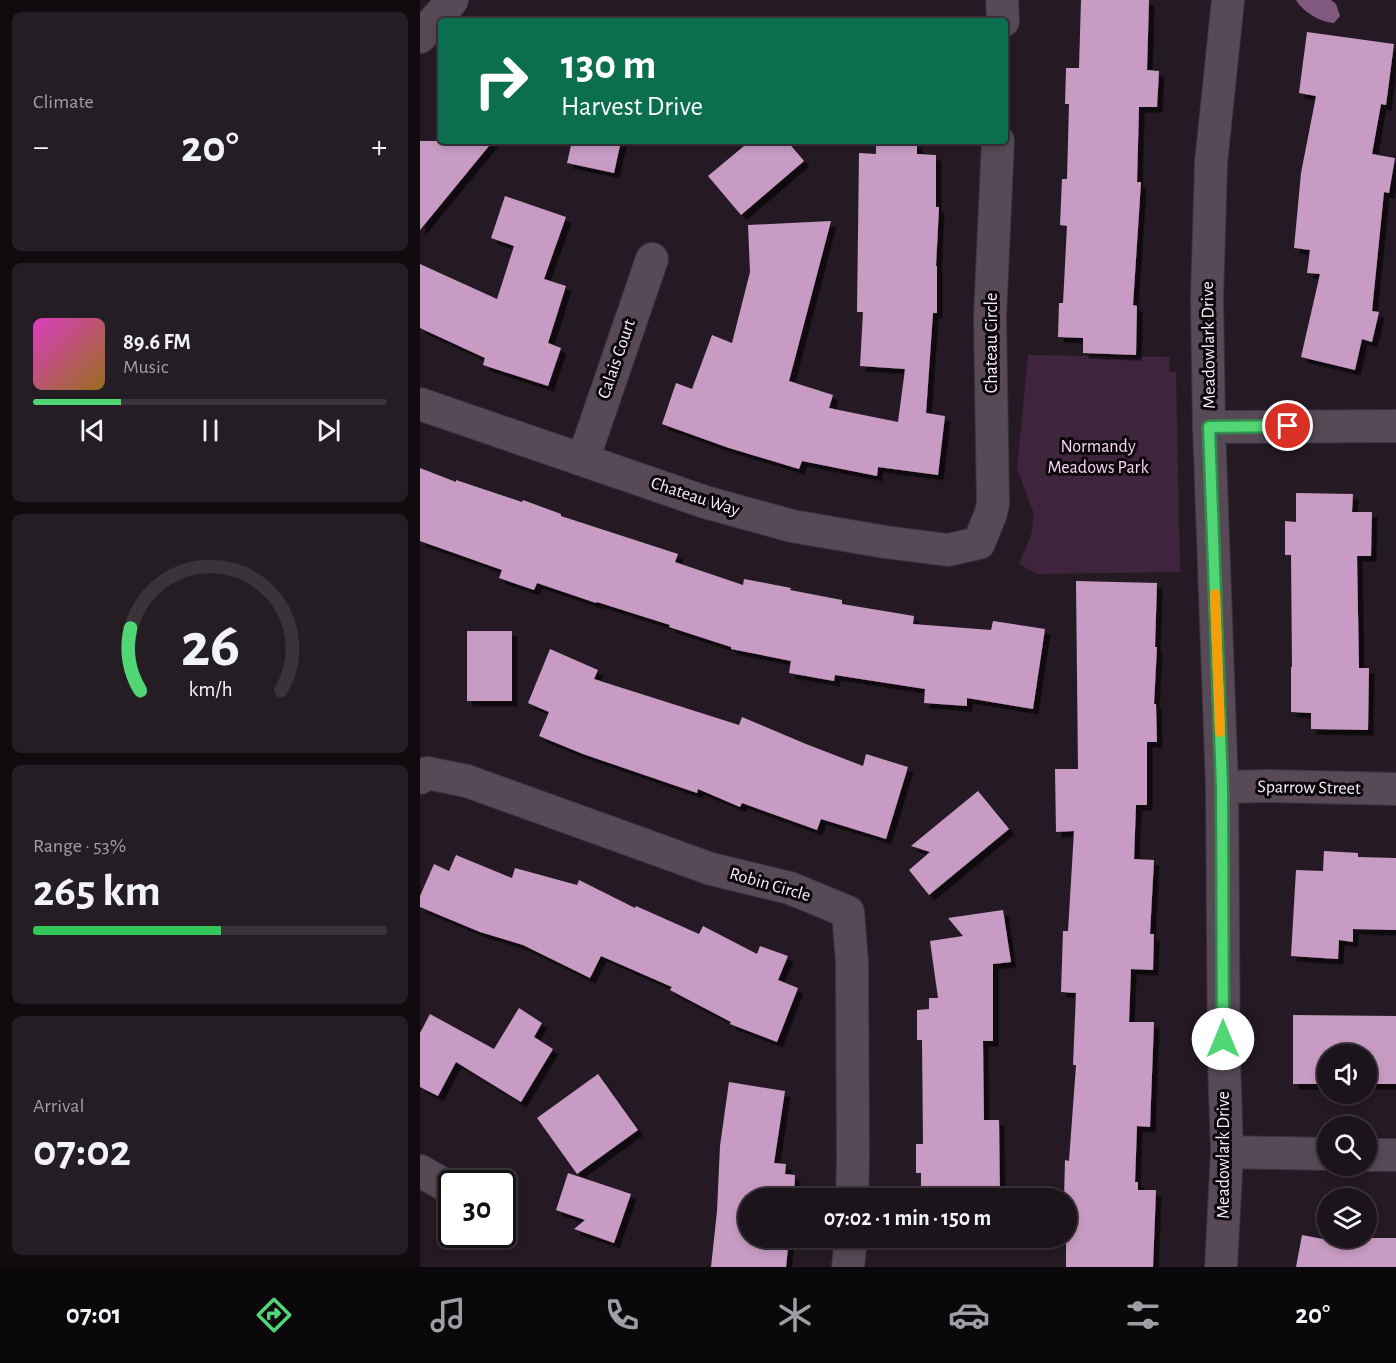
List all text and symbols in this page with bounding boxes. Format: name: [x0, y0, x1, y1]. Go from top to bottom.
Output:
icon: right: [462, 42, 540, 120]
text: 130 m: [561, 44, 656, 86]
text: Climate: [33, 92, 94, 112]
text: Harvest Drive: [561, 93, 703, 120]
text: 20°: [181, 125, 239, 170]
text: −: [33, 131, 49, 164]
text: +: [371, 131, 387, 164]
street label: Meadowlark Drive: [1199, 281, 1219, 409]
street label: Chateau Circle: [983, 293, 1001, 393]
street label: Calais Court: [595, 317, 639, 401]
text: 89.6 FM: [123, 331, 191, 353]
text: Music: [123, 357, 169, 377]
pin: [1262, 400, 1313, 451]
icon: arrive: [1271, 409, 1304, 442]
icon: previous: [76, 414, 109, 447]
icon: pause: [194, 414, 227, 447]
icon: next: [312, 414, 345, 447]
park label: Normandy Meadows Park: [1047, 438, 1149, 477]
street label: Chateau Way: [648, 474, 742, 520]
text: 26: [180, 615, 240, 677]
text: km/h: [188, 679, 232, 700]
street label: Sparrow Street: [1257, 778, 1361, 798]
text: Range · 53%: [33, 836, 126, 856]
street label: Robin Circle: [728, 865, 812, 905]
text: 265 km: [33, 869, 161, 914]
position arrow: [1191, 1007, 1255, 1071]
map controls: [1317, 1044, 1377, 1248]
button: sound: [1317, 1044, 1377, 1104]
street label: Meadowlark Drive: [1215, 1091, 1233, 1219]
text: Arrival: [33, 1096, 84, 1116]
button: search: [1317, 1116, 1377, 1176]
text: 07:02: [33, 1129, 131, 1174]
speed limit sign: 30: [438, 1170, 516, 1248]
button: layers: [1317, 1188, 1377, 1248]
text: 07:02 · 1 min · 150 m: [824, 1207, 991, 1229]
icon: directions: [253, 1294, 295, 1336]
icon: music: [427, 1294, 469, 1336]
icon: phone: [601, 1294, 643, 1336]
icon: climate: [774, 1294, 816, 1336]
icon: car: [948, 1294, 990, 1336]
icon: filters: [1122, 1294, 1164, 1336]
text: 07:01: [66, 1301, 122, 1328]
text: 20°: [1295, 1301, 1330, 1328]

